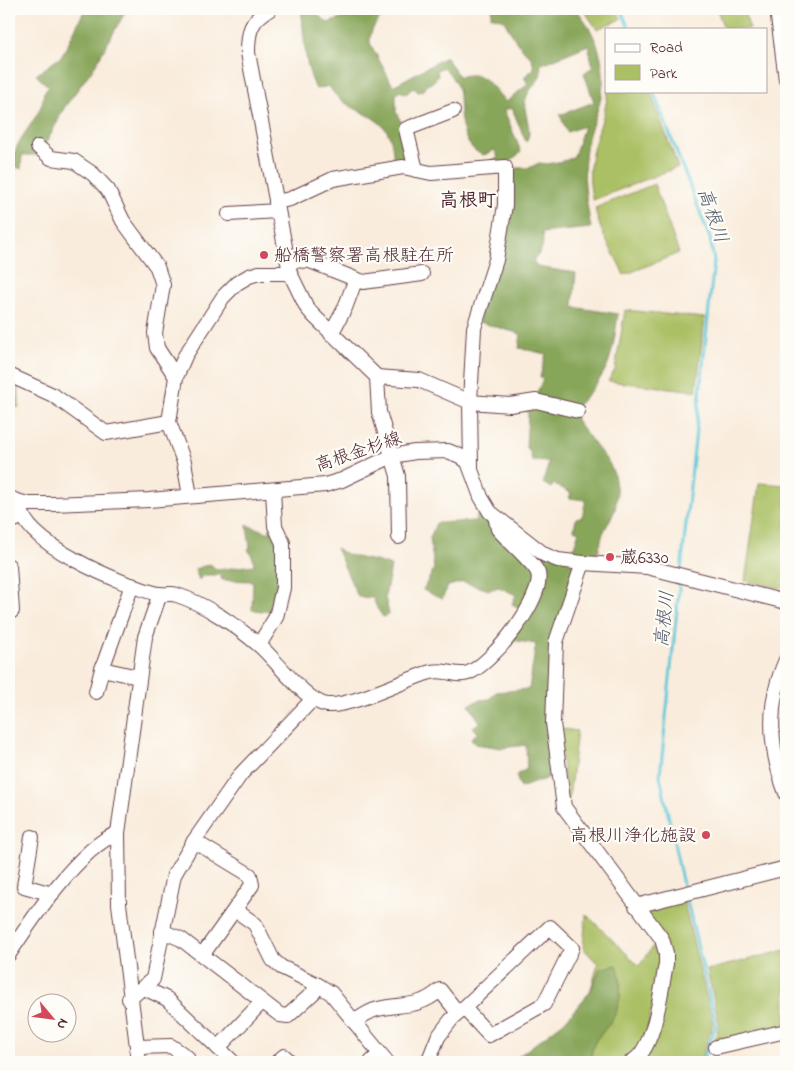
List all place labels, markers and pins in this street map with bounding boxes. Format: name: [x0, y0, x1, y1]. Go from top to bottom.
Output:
place label: 船橋警察署高根駐在所: [274, 244, 454, 270]
marker: 船橋警察署高根駐在所: [258, 249, 270, 261]
place label: 蔵6330: [620, 546, 669, 572]
marker: 蔵6330: [604, 551, 616, 563]
place label: 高根川浄化施設: [570, 824, 696, 850]
marker: 高根川浄化施設: [700, 829, 712, 841]

